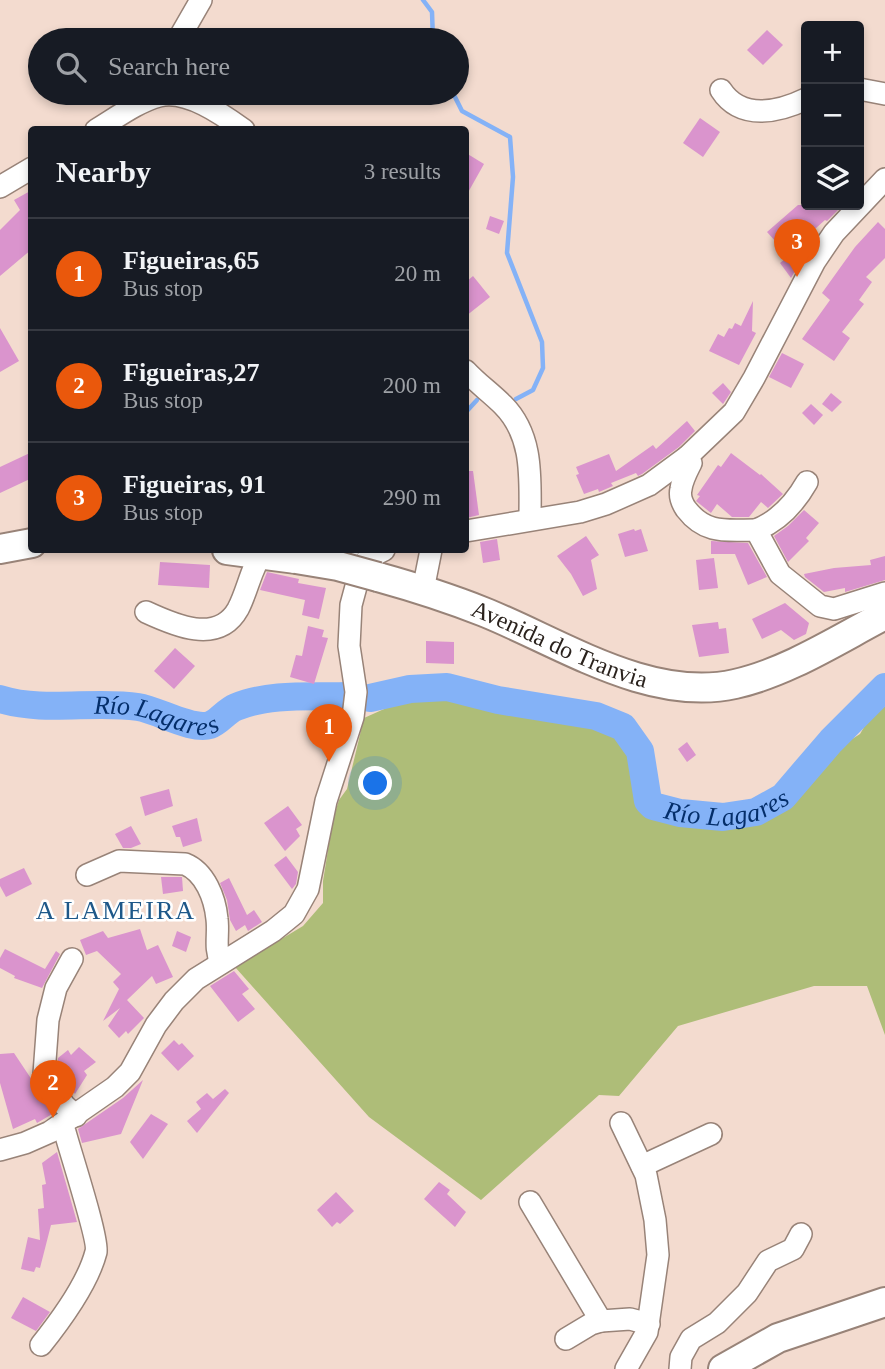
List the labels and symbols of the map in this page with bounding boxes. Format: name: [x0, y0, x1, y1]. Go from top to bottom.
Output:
pin: 3: [774, 219, 820, 277]
street label: Avenida do Tranvia: [468, 595, 651, 693]
water label: Río Lagares: [93, 690, 223, 741]
pin: 1: [306, 704, 352, 762]
your location: [358, 766, 392, 800]
water label: Río Lagares: [660, 782, 793, 832]
district label: A LAMEIRA: [36, 896, 196, 925]
pin: 2: [30, 1060, 76, 1118]

